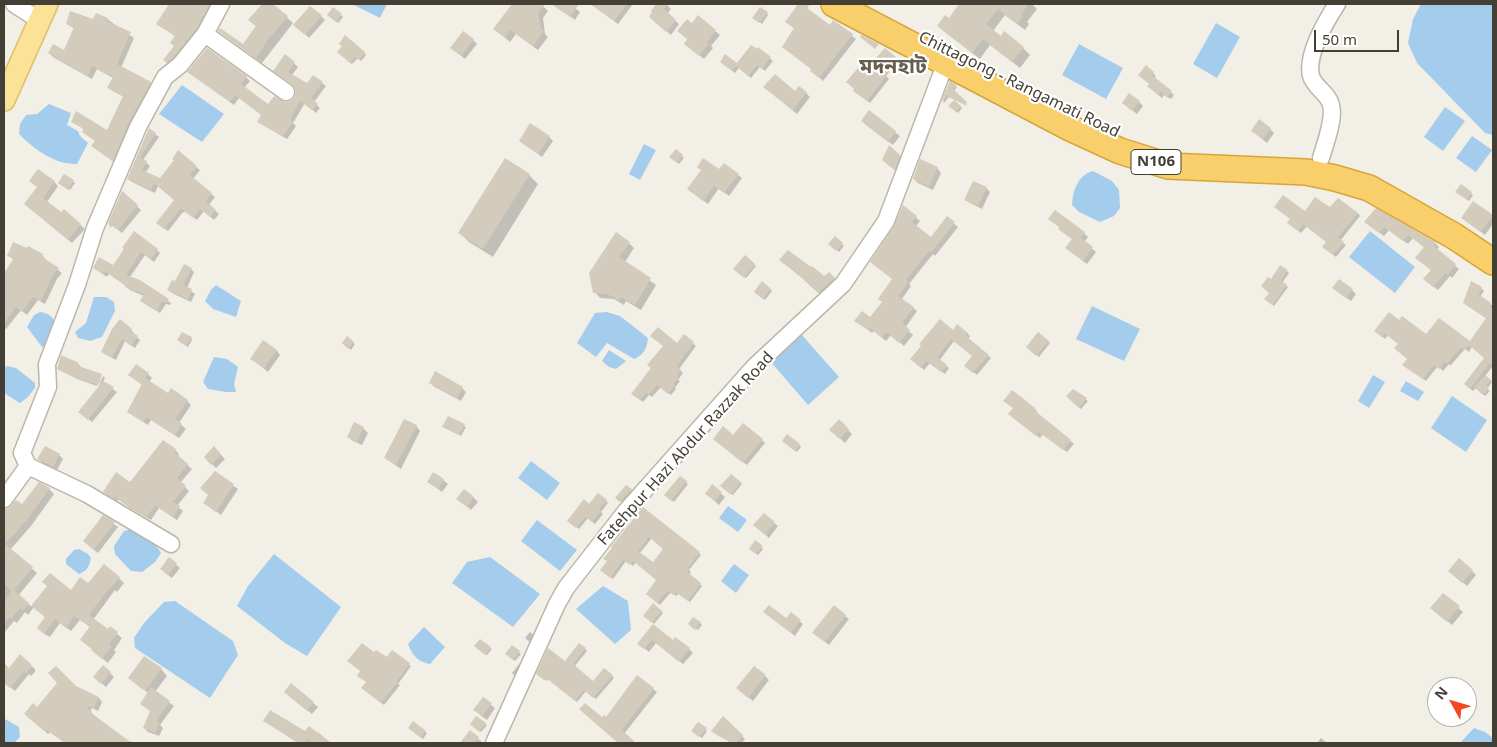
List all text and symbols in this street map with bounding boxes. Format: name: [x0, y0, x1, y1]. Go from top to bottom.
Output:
scale bar: [1317, 20, 1402, 52]
street label: Chittagong - Rangamati Road: [915, 28, 1123, 142]
text: 50 m: [1322, 29, 1357, 49]
district label: মদনহাট: [859, 54, 927, 80]
road number: N106: [1131, 150, 1181, 174]
street label: Fatehpur Hazi Abdur Razzak Road: [594, 348, 778, 550]
north arrow: [1427, 677, 1477, 727]
text: N: [1430, 682, 1452, 703]

